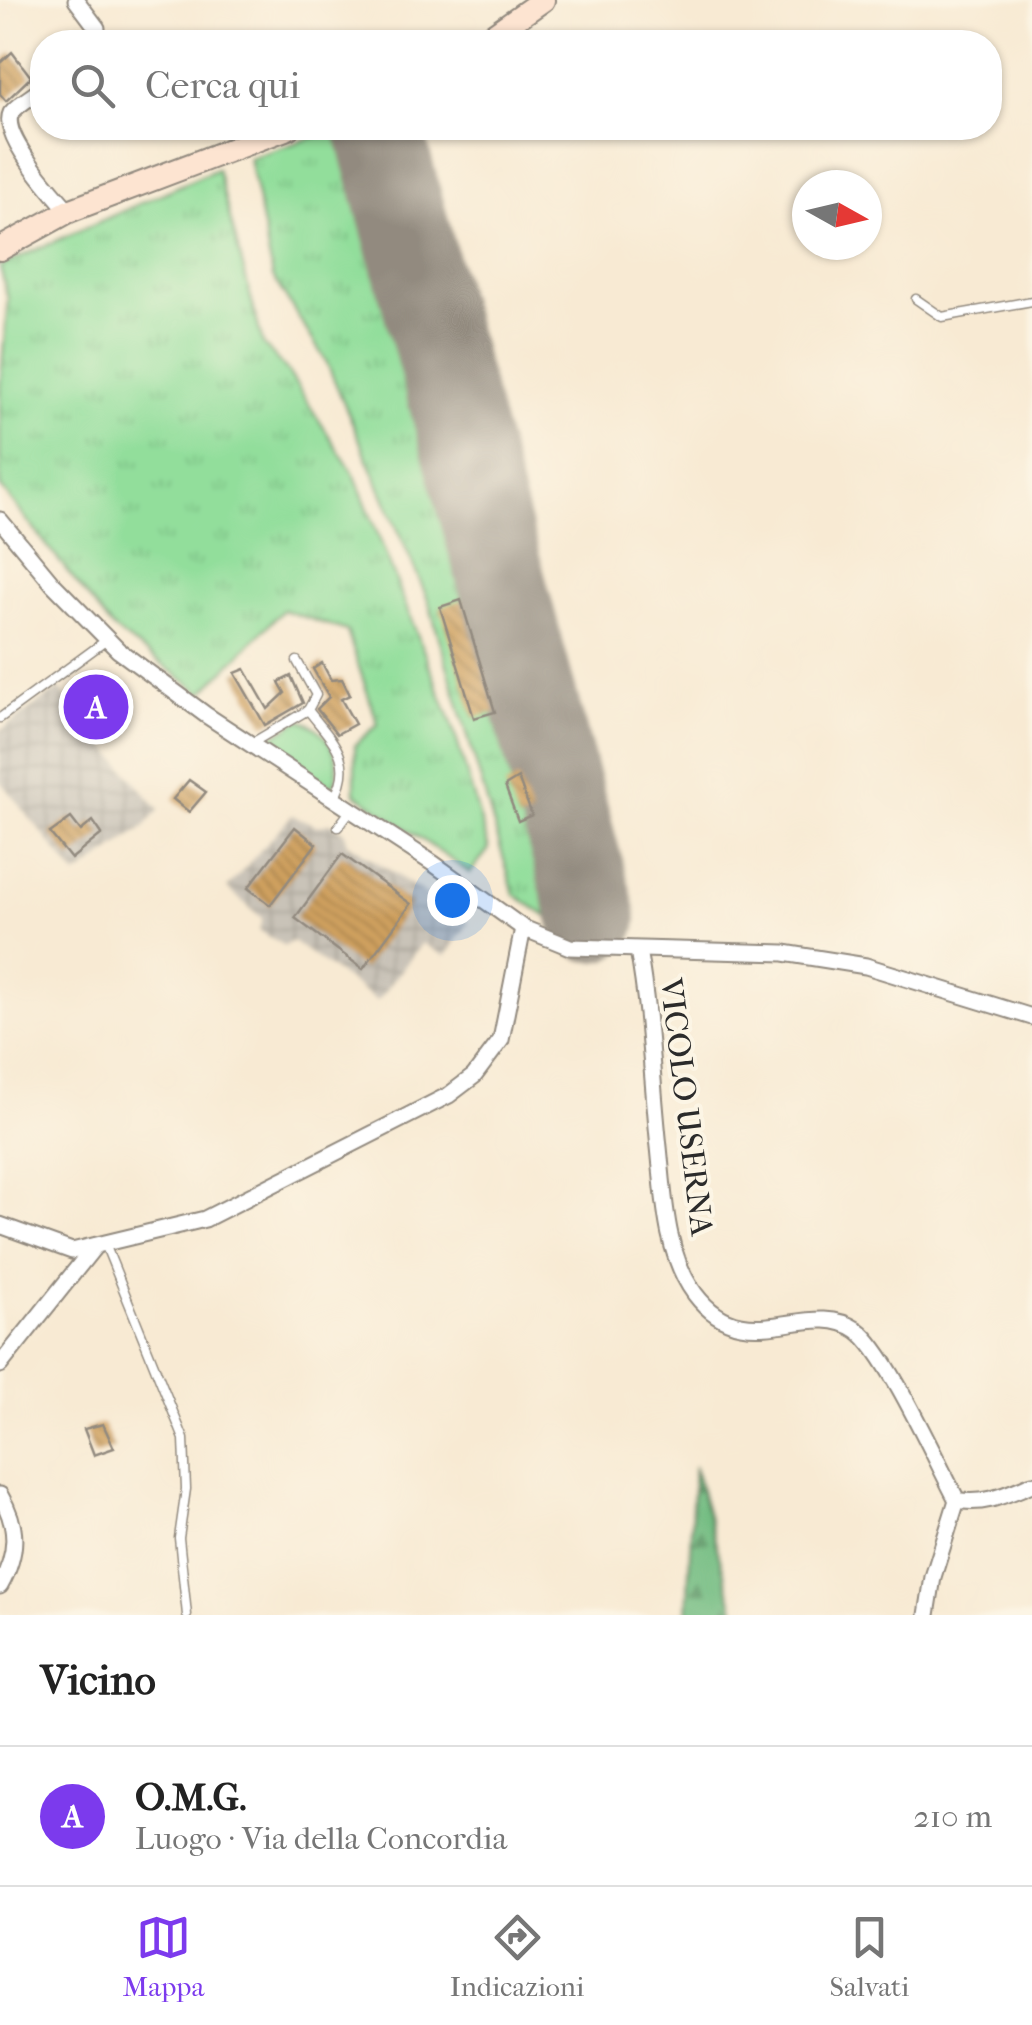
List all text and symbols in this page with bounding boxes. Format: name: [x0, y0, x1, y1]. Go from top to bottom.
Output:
search box: [30, 30, 1002, 140]
icon: search: [65, 58, 120, 113]
text: Cerca qui: [145, 63, 300, 108]
north arrow: [792, 170, 882, 260]
pin: A: [64, 670, 128, 744]
your location: [427, 875, 478, 926]
street label: VICOLO USERNA: [652, 975, 721, 1238]
text: Vicino: [40, 1656, 156, 1705]
text: O.M.G.: [135, 1775, 247, 1820]
text: A: [62, 1798, 83, 1835]
text: 210 m: [913, 1798, 992, 1835]
text: Luogo · Via della Concordia: [135, 1820, 507, 1857]
tab: Mappa: [123, 1910, 205, 2003]
tab: Indicazioni: [450, 1910, 584, 2003]
tab: Salvati: [830, 1910, 909, 2003]

